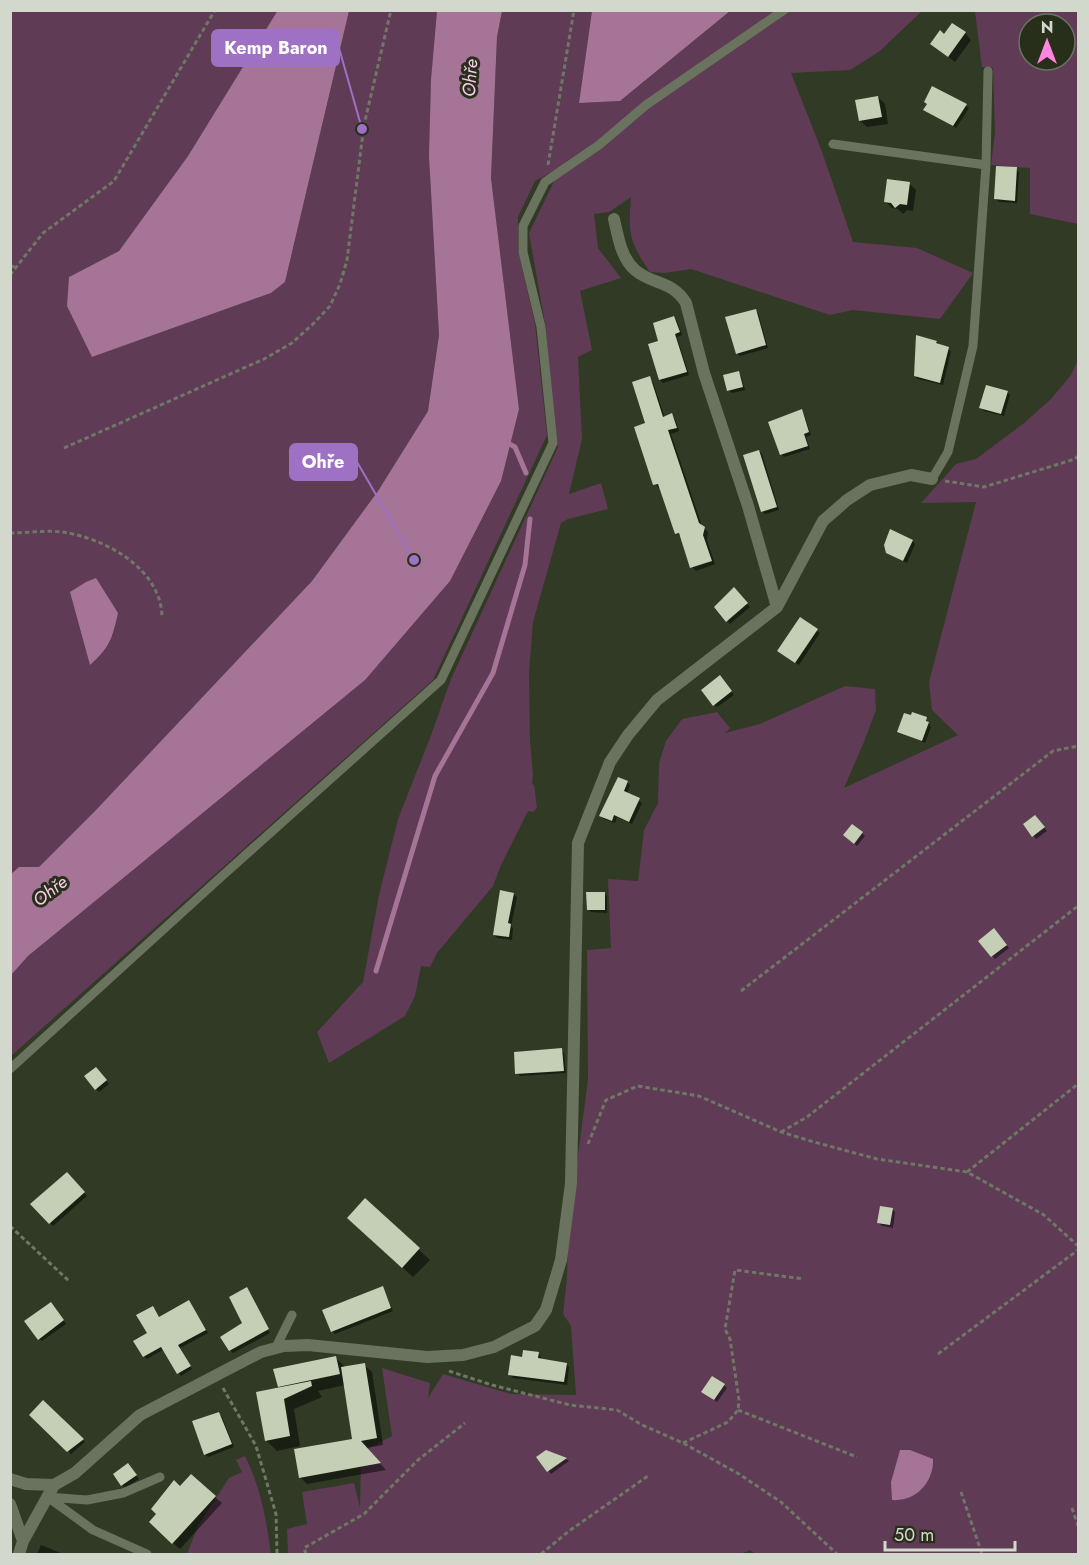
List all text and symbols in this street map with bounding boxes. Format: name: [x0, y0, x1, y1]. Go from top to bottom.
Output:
north arrow: [1017, 12, 1077, 72]
text: N: [1041, 16, 1053, 39]
callout: Kemp Baron: [212, 30, 339, 66]
text: Kemp Baron: [224, 35, 328, 61]
water label: Ohře: [456, 58, 484, 98]
callout: Ohře: [290, 444, 357, 480]
text: Ohře: [302, 449, 344, 475]
water label: Ohře: [27, 869, 73, 913]
scale bar: [885, 1514, 1016, 1552]
text: 50 m: [894, 1522, 934, 1548]

